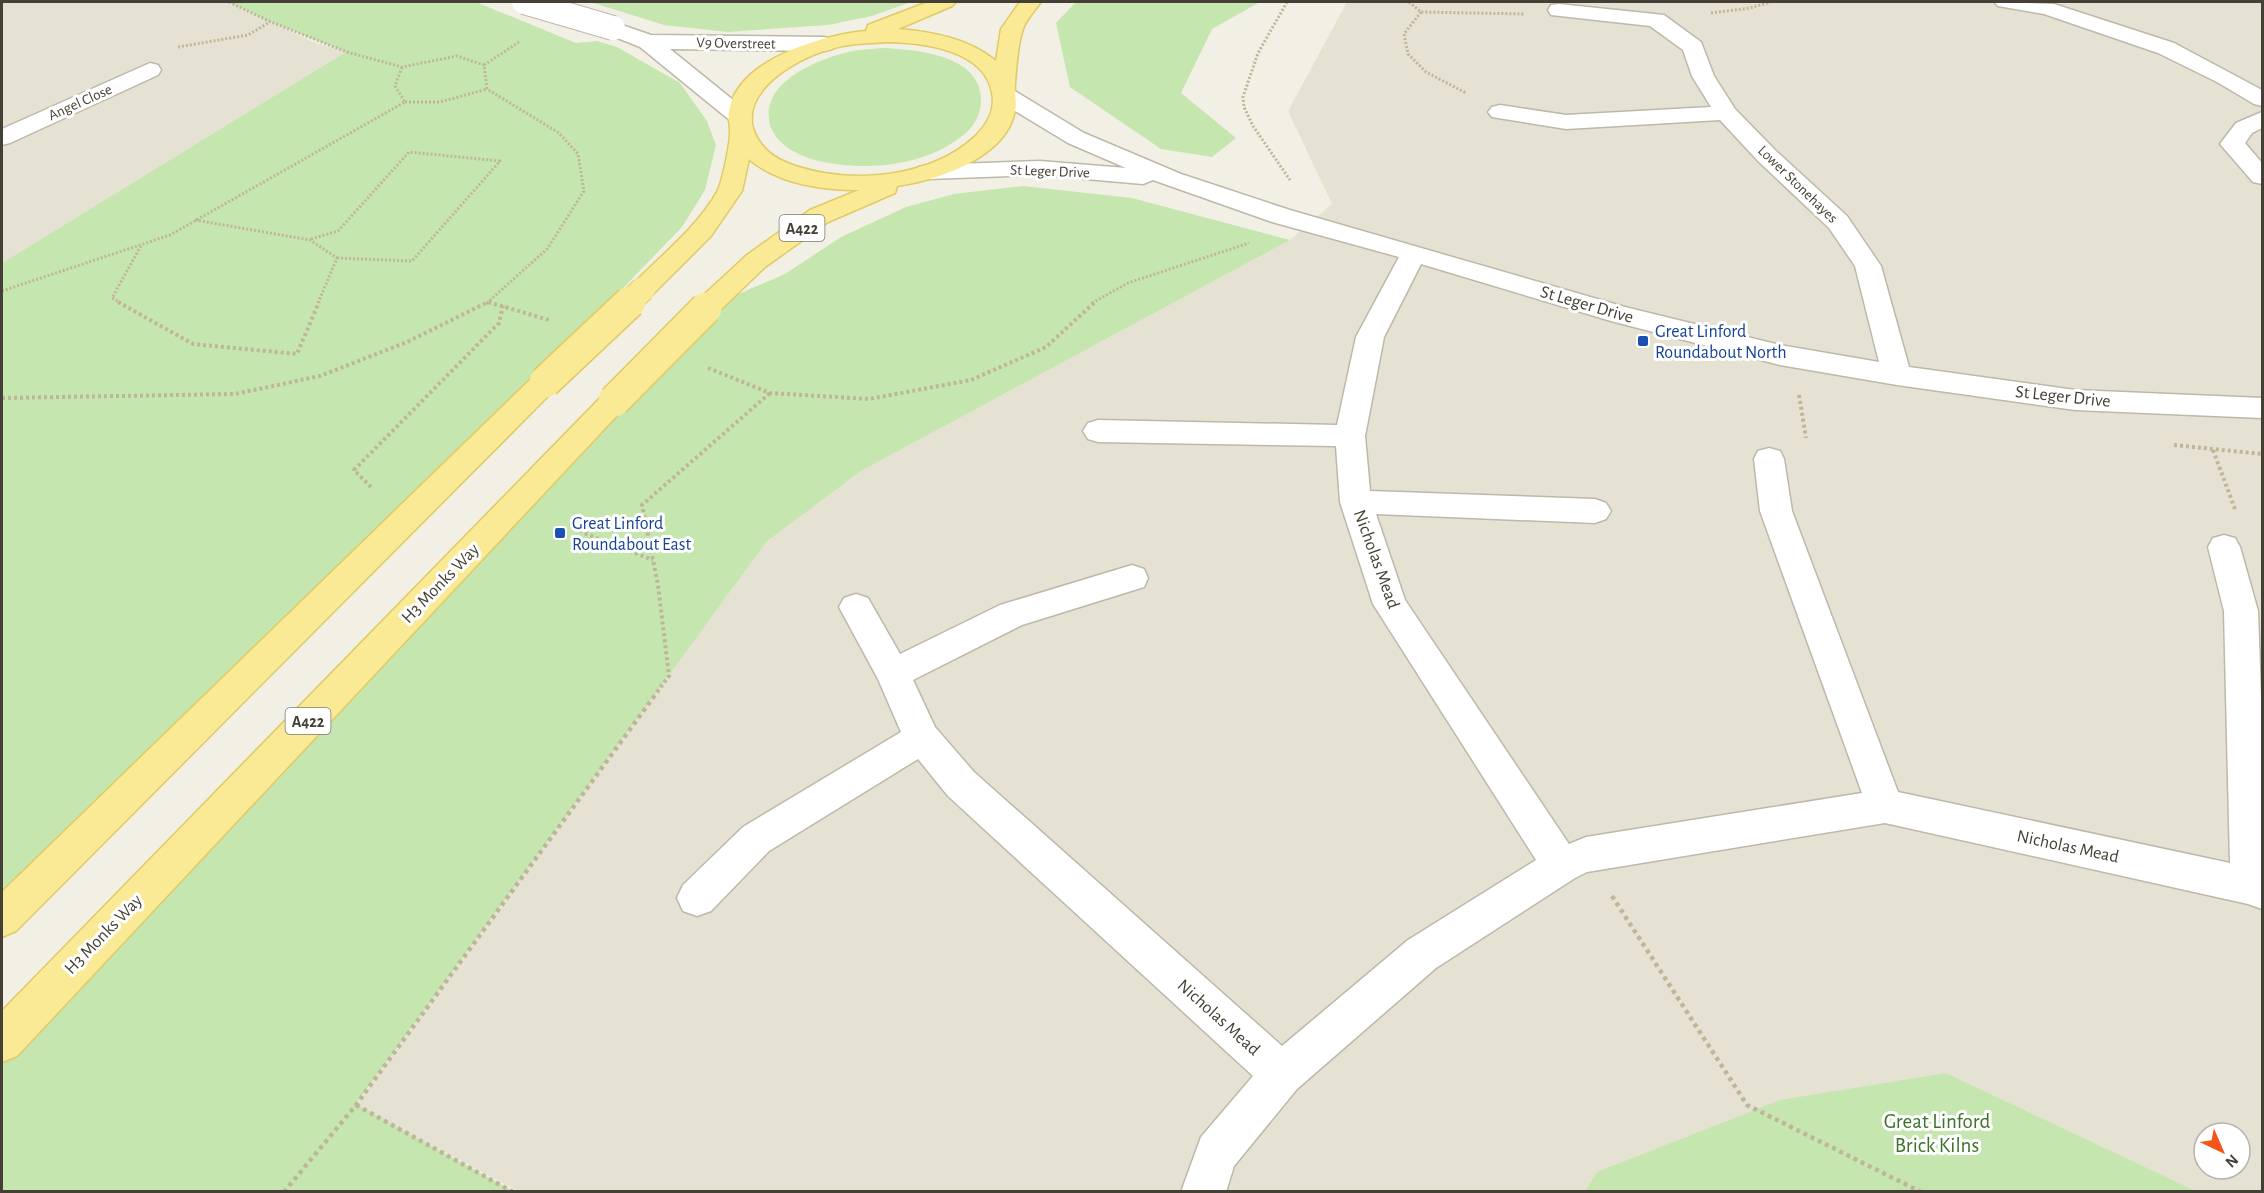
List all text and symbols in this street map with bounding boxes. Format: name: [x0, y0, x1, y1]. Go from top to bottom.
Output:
street label: V9 Overstreet: [696, 35, 776, 52]
street label: Angel Close: [46, 82, 114, 123]
street label: Lower Stonehayes: [1755, 143, 1840, 226]
street label: St Leger Drive: [1010, 163, 1090, 180]
road number: A422: [780, 215, 824, 241]
street label: St Leger Drive: [1538, 283, 1635, 327]
place label: Great Linford Roundabout North: [1655, 323, 1787, 362]
marker: Great Linford Roundabout North: [1636, 334, 1650, 348]
street label: St Leger Drive: [2014, 383, 2112, 411]
street label: Nicholas Mead: [1350, 507, 1402, 611]
place label: Great Linford Roundabout East: [572, 515, 691, 554]
marker: Great Linford Roundabout East: [553, 526, 567, 540]
street label: H3 Monks Way: [398, 540, 483, 627]
road number: A422: [286, 708, 330, 734]
street label: Nicholas Mead: [2015, 827, 2120, 867]
street label: H3 Monks Way: [61, 891, 146, 978]
street label: Nicholas Mead: [1174, 976, 1263, 1059]
park label: Great Linford Brick Kilns: [1884, 1111, 1990, 1156]
north arrow: [2192, 1121, 2252, 1181]
text: N: [2222, 1151, 2241, 1171]

